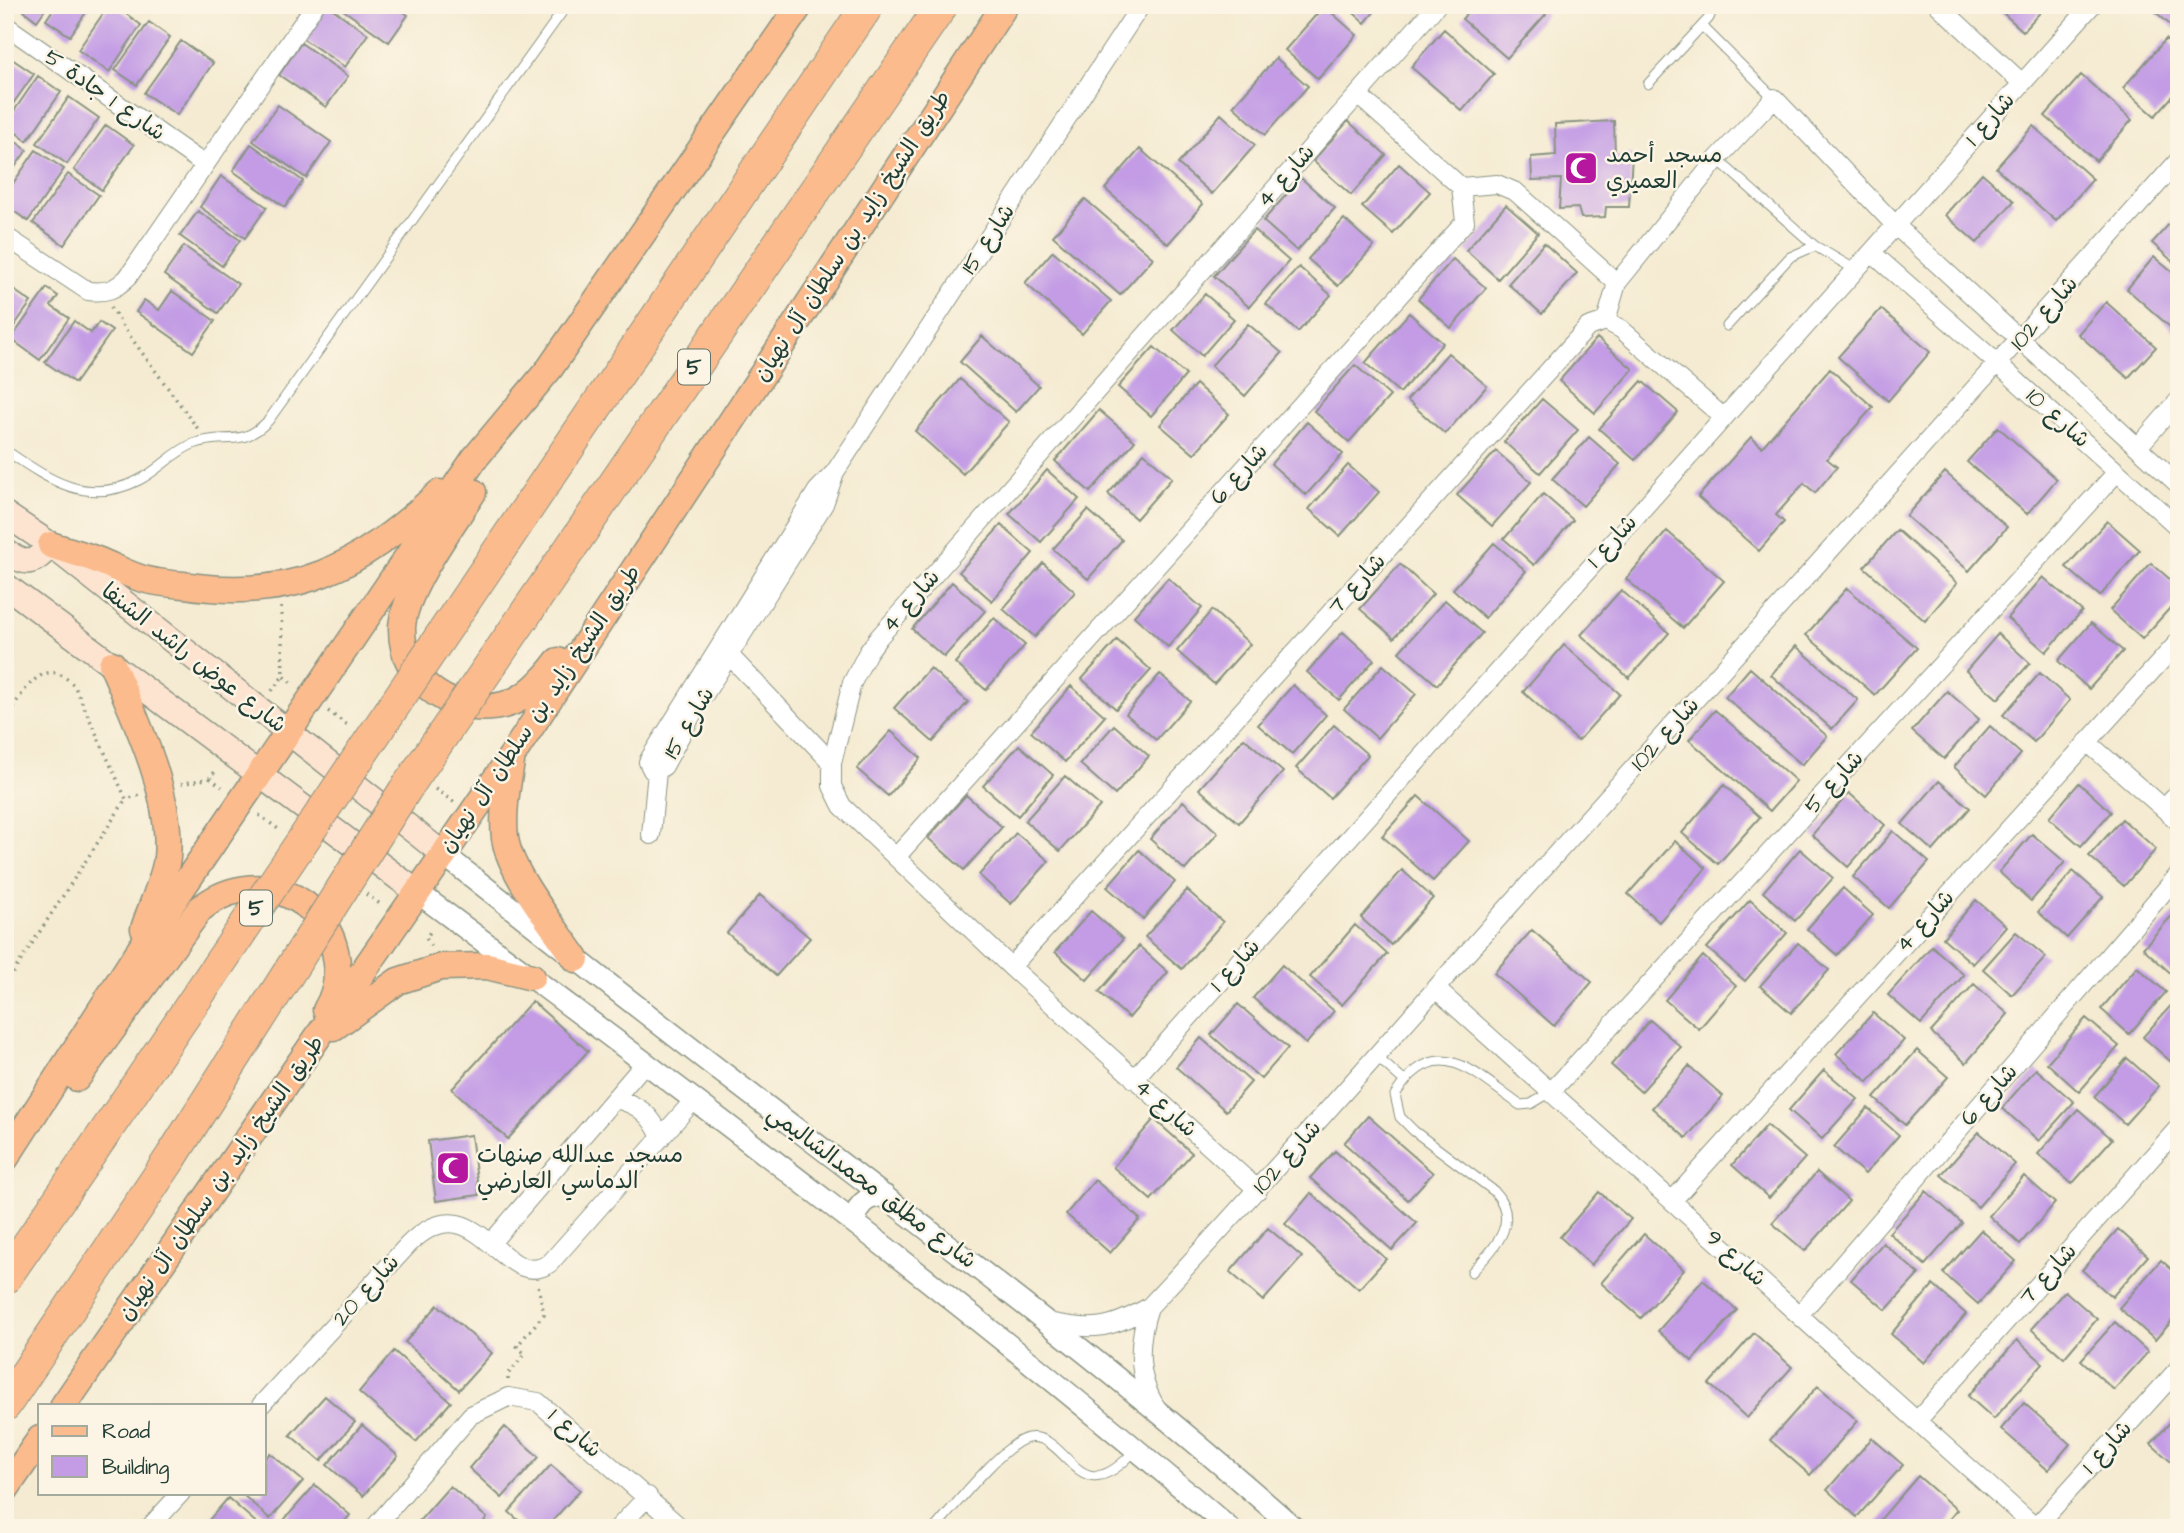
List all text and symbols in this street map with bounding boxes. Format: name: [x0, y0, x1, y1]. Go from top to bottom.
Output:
street label: شارع 1 جادة 5: [38, 41, 172, 149]
street label: طريق الشيخ زايد بن سلطان آل نهيان: [746, 84, 958, 388]
street label: شارع 1: [1958, 85, 2022, 153]
street label: شارع 4: [1249, 137, 1323, 215]
place label: مسجد أحمد العميري: [1606, 139, 1723, 197]
mosque icon: مسجد أحمد العميري: [1562, 149, 1600, 187]
street label: شارع 15: [953, 197, 1023, 281]
street label: شارع 102: [2003, 269, 2085, 357]
road number: 5: [678, 350, 710, 384]
street label: شارع 10: [2019, 381, 2097, 455]
street label: شارع 6: [1203, 436, 1275, 512]
street label: شارع 1: [1579, 507, 1645, 575]
street label: شارع 7: [1321, 546, 1393, 622]
street label: طريق الشيخ زايد بن سلطان آل نهيان: [431, 558, 649, 860]
street label: شارع 4: [874, 562, 948, 640]
street label: شارع عوض راشد الشنفا: [94, 575, 294, 741]
street label: شارع 15: [656, 681, 722, 765]
street label: شارع 102: [1623, 690, 1707, 778]
street label: شارع 5: [1797, 743, 1871, 821]
street label: شارع 4: [1888, 883, 1962, 959]
road number: 5: [240, 890, 272, 926]
street label: شارع 1: [1202, 931, 1268, 999]
street label: طريق الشيخ زايد بن سلطان آل نهيان: [110, 1029, 332, 1327]
street label: شارع 6: [1953, 1057, 2025, 1133]
street label: شارع 4: [1128, 1071, 1204, 1145]
street label: شارع مطلق محمدالشاليمي: [758, 1098, 983, 1280]
street label: شارع 102: [1245, 1113, 1329, 1201]
place label: مسجد عبدالله صنهات الدماسي العارضي: [477, 1139, 683, 1201]
mosque icon: مسجد عبدالله صنهات الدماسي العارضي: [434, 1149, 472, 1187]
street label: شارع 9: [1699, 1222, 1773, 1294]
street label: شارع 7: [2012, 1236, 2084, 1312]
street label: شارع 20: [325, 1247, 407, 1333]
street label: شارع 1: [541, 1401, 609, 1465]
legend: [38, 1404, 266, 1494]
street label: شارع 1: [2074, 1413, 2140, 1481]
text: Road: [102, 1417, 150, 1446]
text: Building: [102, 1453, 170, 1484]

